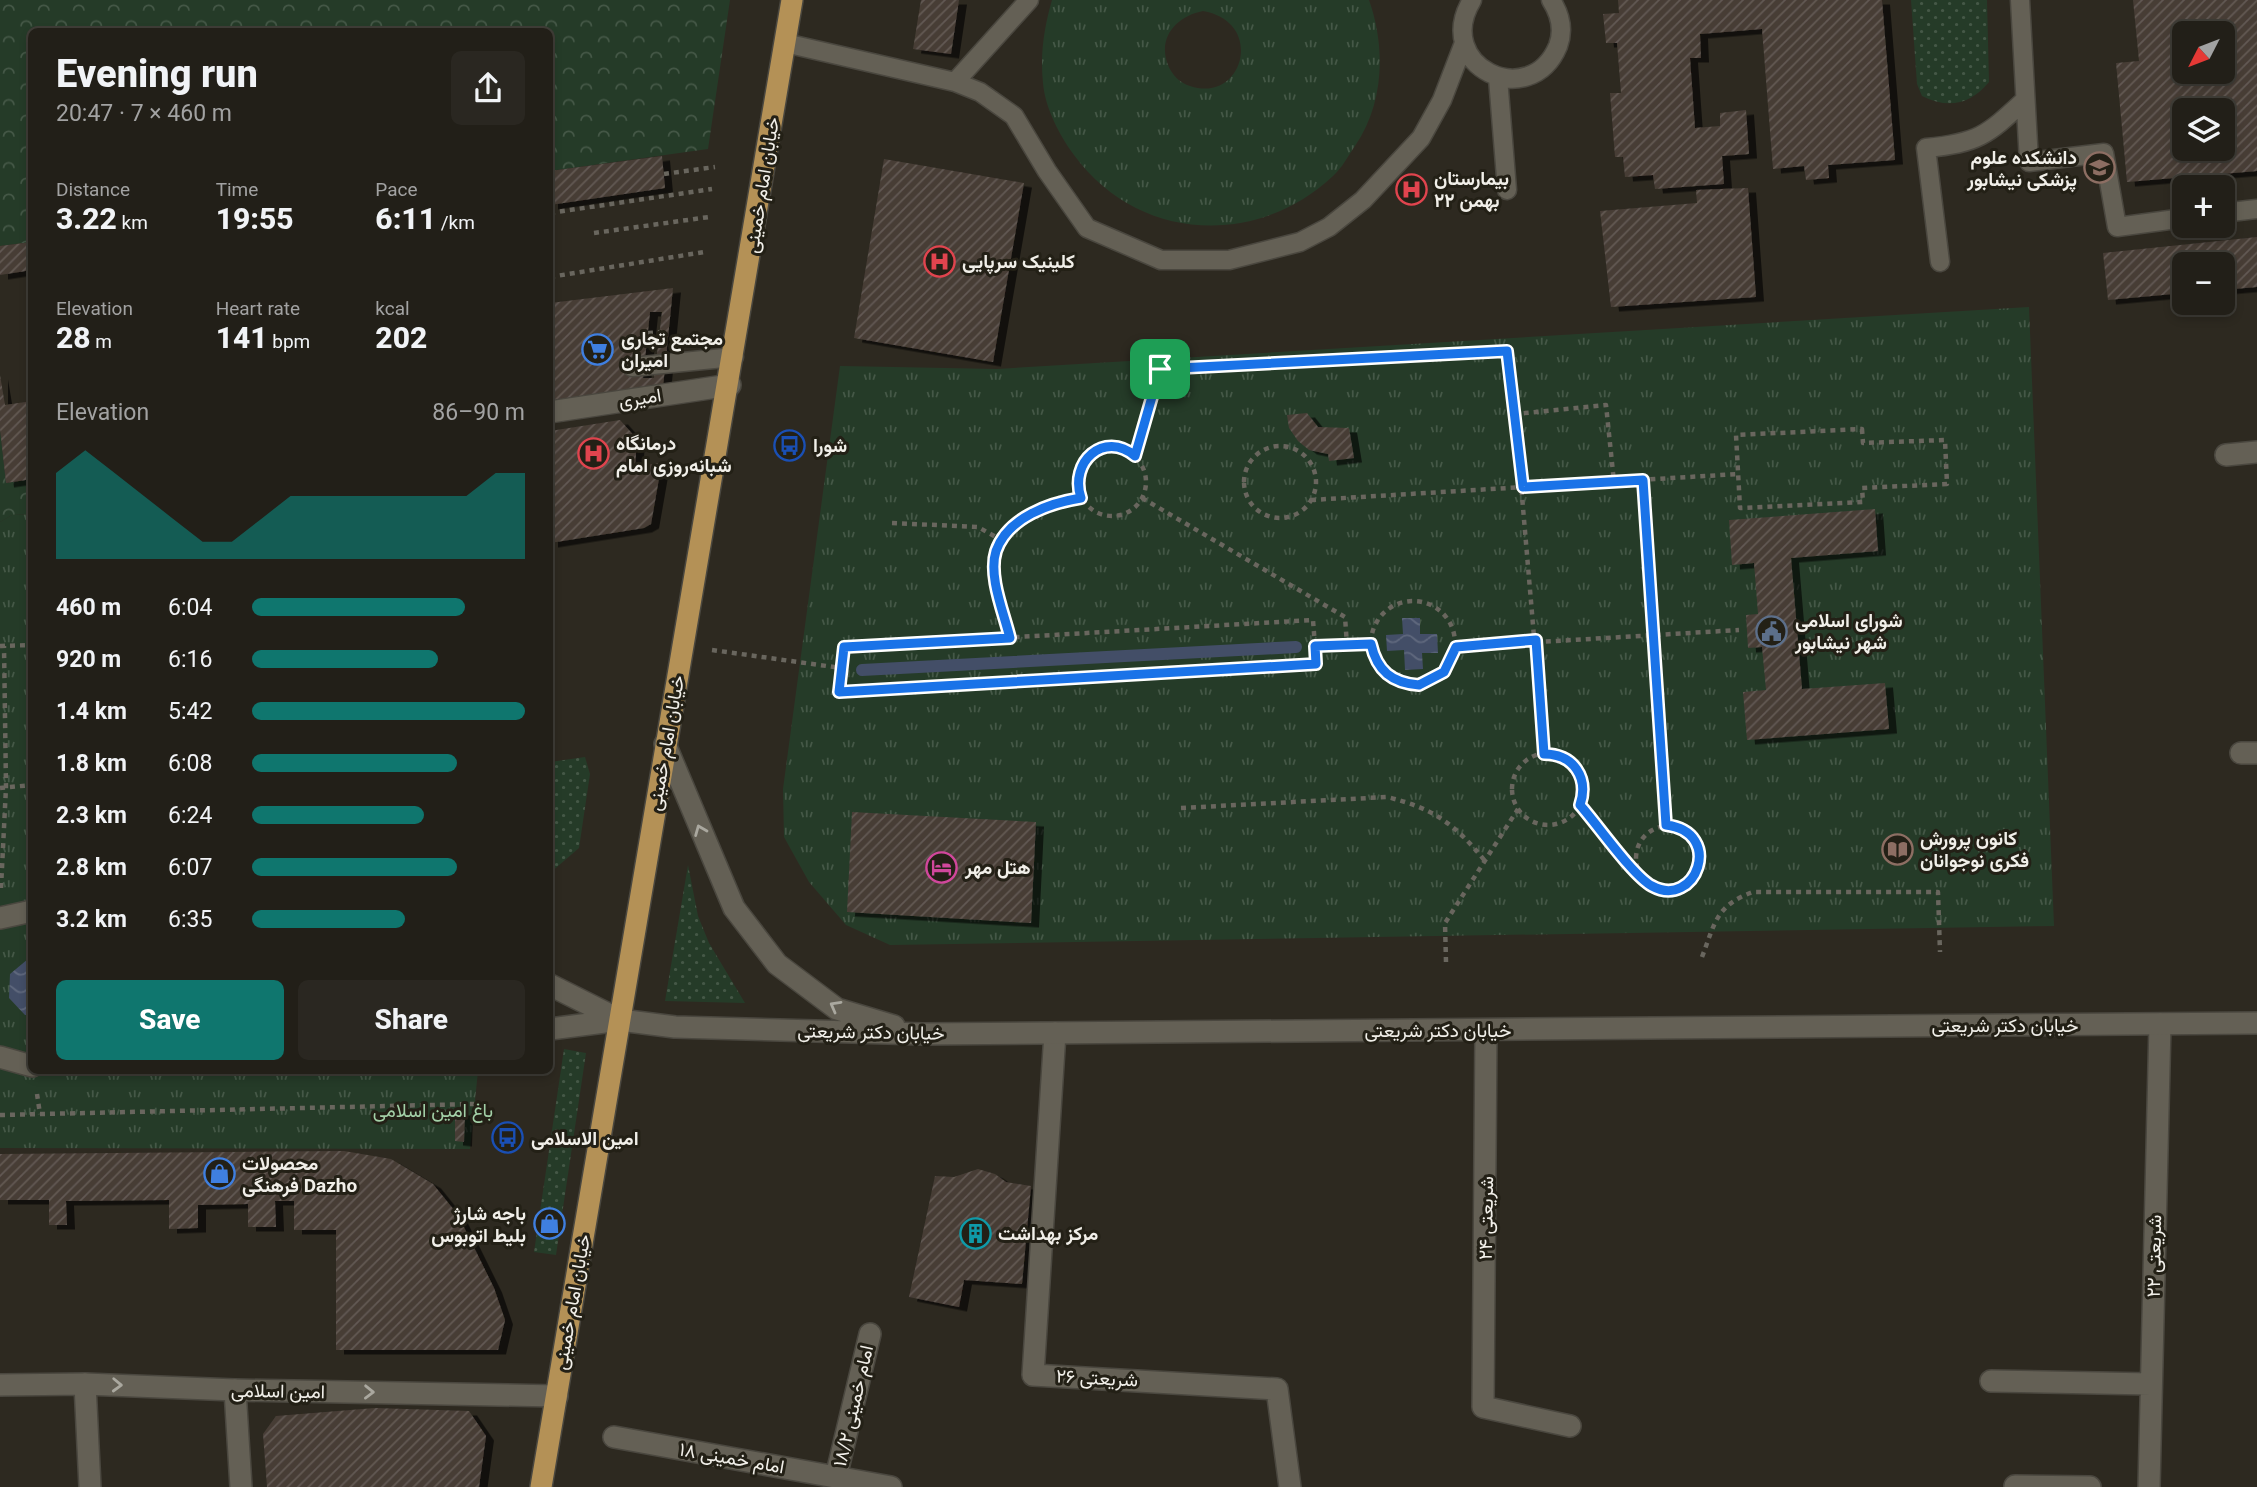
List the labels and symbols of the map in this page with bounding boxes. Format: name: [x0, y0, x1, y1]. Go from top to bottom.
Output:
north arrow: [2172, 21, 2235, 84]
street label: خیابان امام خمینی: [740, 115, 785, 255]
place label: دانشکده علوم پزشکی نیشابور: [1966, 146, 2077, 193]
school or university icon: دانشکده علوم پزشکی نیشابور: [2083, 151, 2117, 185]
place label: بیمارستان ۲۲ بهمن: [1434, 167, 1509, 212]
hospital icon: بیمارستان ۲۲ بهمن: [1394, 172, 1428, 206]
hospital icon: کلینیک سرپایی: [922, 244, 956, 278]
place label: کلینیک سرپایی: [962, 250, 1075, 275]
place label: مجتمع تجاری امیران: [621, 327, 723, 373]
supermarket icon: مجتمع تجاری امیران: [581, 332, 615, 366]
pin: [1130, 339, 1190, 399]
street label: امیری: [617, 383, 663, 413]
bus stop icon: شورا: [773, 428, 807, 462]
place label: درمانگاه شبانه‌روزی امام: [616, 432, 732, 478]
place label: شورا: [813, 434, 847, 458]
hospital icon: درمانگاه شبانه‌روزی امام: [576, 437, 610, 471]
place label: شورای اسلامی شهر نیشابور: [1794, 609, 1903, 655]
public building icon: شورای اسلامی شهر نیشابور: [1755, 614, 1789, 648]
street label: خیابان امام خمینی: [643, 673, 690, 813]
one-way arrow: [694, 825, 708, 837]
place label: کانون پرورش فکری نوجوانان: [1920, 827, 2029, 873]
library icon: کانون پرورش فکری نوجوانان: [1880, 832, 1914, 866]
hotel icon: هتل مهر: [925, 850, 959, 884]
place label: هتل مهر: [964, 856, 1031, 880]
one-way arrow: [830, 1001, 843, 1014]
street label: خیابان دکتر شریعتی: [1931, 1014, 2079, 1037]
street label: خیابان دکتر شریعتی: [797, 1019, 945, 1045]
street label: خیابان دکتر شریعتی: [1364, 1019, 1512, 1042]
park label: باغ امین اسلامی: [373, 1099, 493, 1123]
bus stop icon: امین الاسلامی: [491, 1121, 525, 1155]
place label: امین الاسلامی: [531, 1127, 639, 1150]
place label: محصولات فرهنگی Dazho: [242, 1152, 357, 1198]
shop icon: محصولات فرهنگی Dazho: [202, 1157, 236, 1191]
street label: شریعتی ۲۴: [1474, 1176, 1498, 1260]
place label: باجه شارژ بلیط اتوبوس: [431, 1202, 526, 1248]
shop icon: باجه شارژ بلیط اتوبوس: [532, 1207, 566, 1241]
street label: شریعتی ۲۲: [2142, 1214, 2166, 1298]
building icon: مرکز بهداشت: [958, 1216, 992, 1250]
place label: مرکز بهداشت: [998, 1222, 1098, 1246]
street label: خیابان امام خمینی: [549, 1232, 596, 1372]
street label: امام خمینی ۱۸/۲: [828, 1343, 879, 1469]
street label: شریعتی ۲۶: [1055, 1364, 1139, 1392]
one-way arrow: [112, 1378, 123, 1393]
street label: امین اسلامی: [231, 1379, 325, 1403]
one-way arrow: [364, 1385, 375, 1400]
street label: امام خمینی ۱۸: [678, 1437, 786, 1480]

